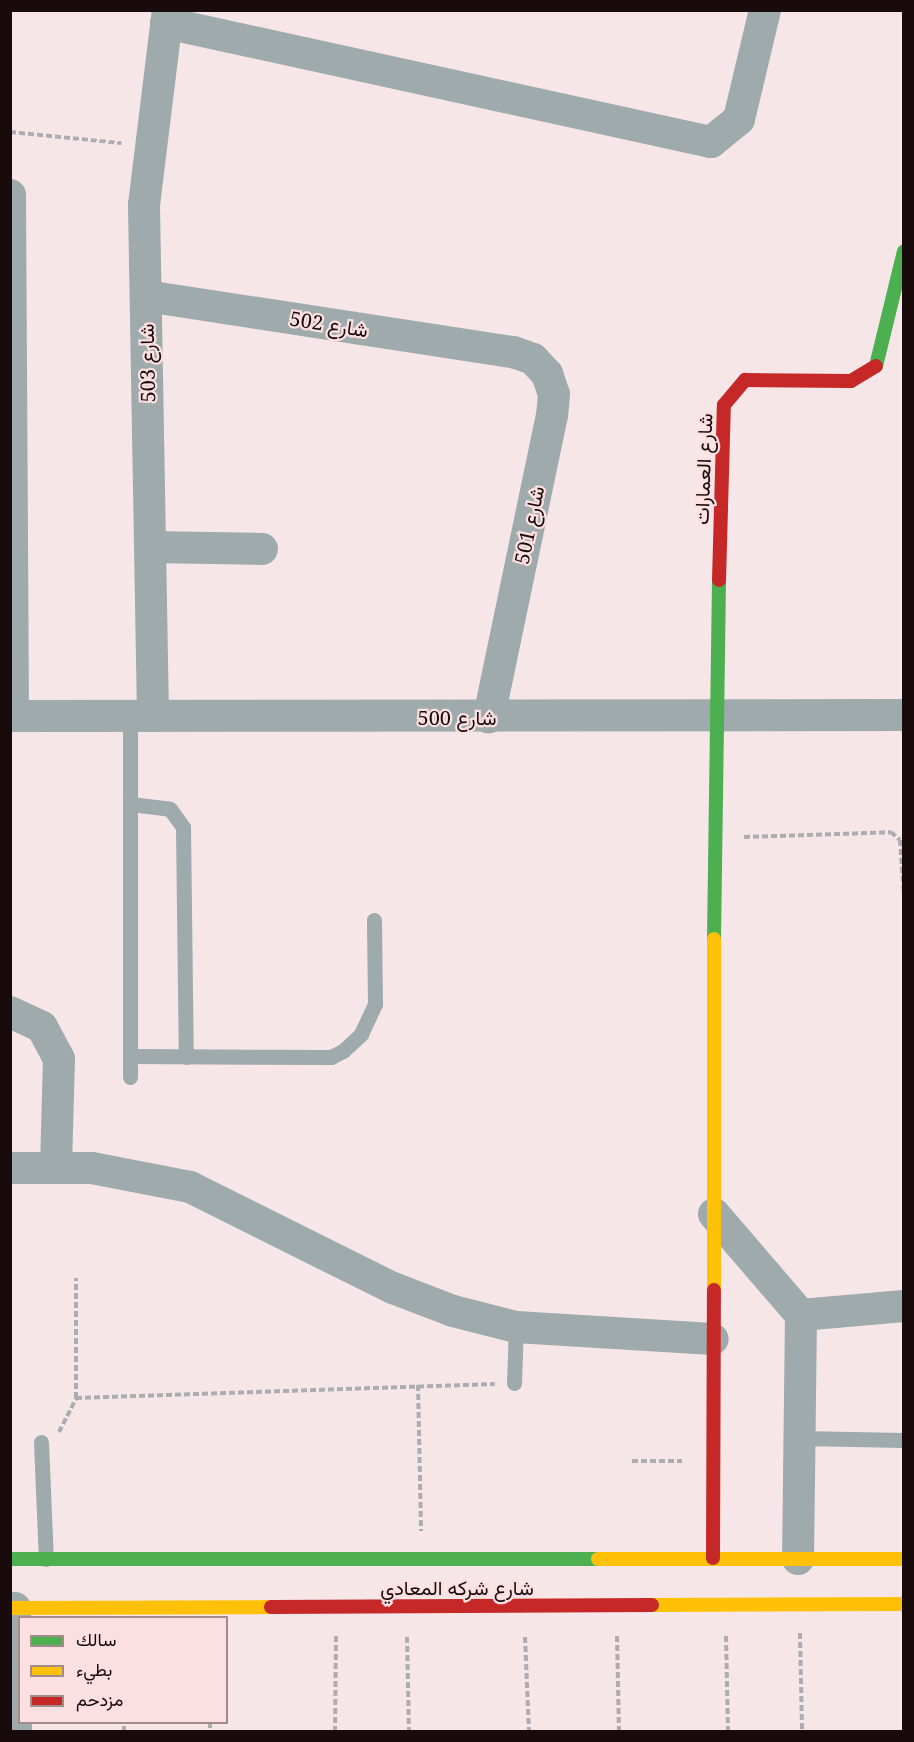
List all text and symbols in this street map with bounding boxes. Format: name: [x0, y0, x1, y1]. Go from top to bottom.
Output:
street label: شارع 502: [288, 306, 370, 342]
street label: شارع 503: [134, 323, 160, 403]
street label: شارع العمارات: [689, 413, 717, 525]
street label: شارع 501: [509, 484, 549, 566]
street label: شارع 500: [418, 705, 496, 729]
street label: شارع شركه المعادي: [380, 1575, 534, 1599]
legend: [18, 1616, 228, 1724]
text: سالك: [76, 1627, 116, 1651]
text: بطيء: [76, 1657, 112, 1681]
text: مزدحم: [76, 1687, 123, 1711]

